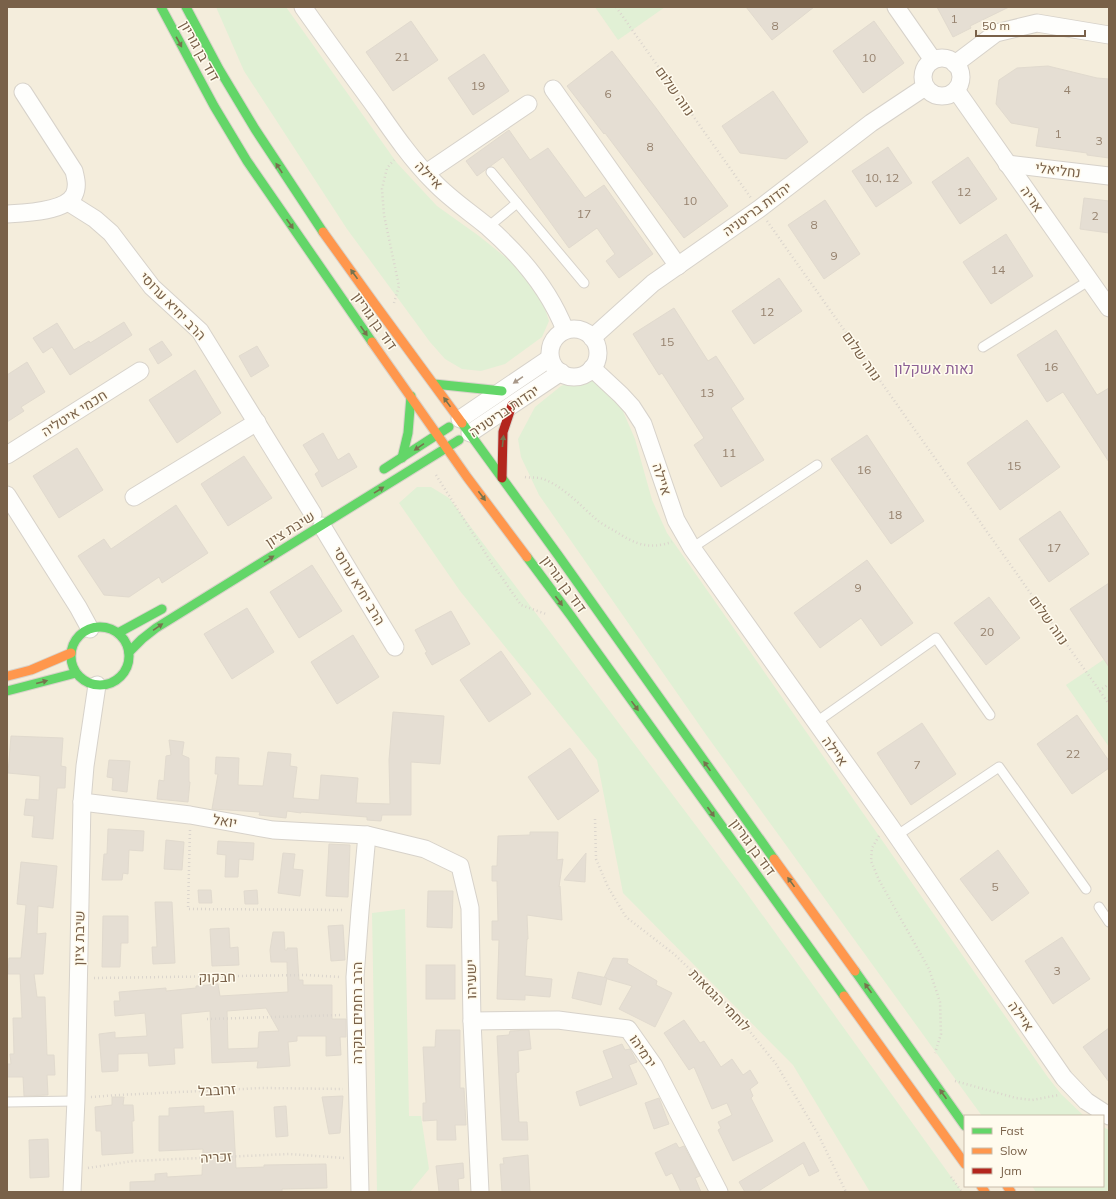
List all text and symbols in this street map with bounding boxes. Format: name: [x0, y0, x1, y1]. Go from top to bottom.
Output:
house number: 1: [950, 11, 958, 26]
scale bar: [976, 12, 1085, 38]
street label: דוד בן גוריון: [176, 18, 224, 84]
house number: 8: [771, 18, 779, 33]
text: 50 m: [982, 18, 1010, 33]
one-way arrow: [175, 36, 182, 48]
house number: 21: [395, 49, 409, 64]
house number: 10: [862, 50, 876, 65]
street label: נווה שלום: [651, 63, 699, 119]
house number: 19: [471, 78, 485, 93]
house number: 4: [1063, 82, 1071, 97]
house number: 6: [604, 86, 612, 101]
house number: 1: [1054, 126, 1062, 141]
house number: 3: [1095, 133, 1103, 148]
house number: 8: [646, 139, 654, 154]
street label: איילה: [411, 157, 447, 193]
street label: נחליאלי: [1034, 158, 1082, 182]
one-way arrow: [276, 162, 283, 174]
house number: 10, 12: [865, 170, 899, 185]
street label: יהדות בריטניה: [719, 178, 795, 240]
street label: אריה: [1017, 182, 1047, 216]
house number: 12: [957, 184, 971, 199]
house number: 10: [683, 193, 697, 208]
house number: 17: [577, 206, 591, 221]
house number: 2: [1091, 208, 1099, 223]
house number: 8: [810, 217, 818, 232]
one-way arrow: [286, 219, 294, 230]
house number: 9: [830, 248, 838, 263]
house number: 14: [991, 262, 1005, 277]
street label: הרב יחיא ערוסי: [136, 268, 210, 344]
one-way arrow: [350, 269, 358, 280]
street label: דוד בן גוריון: [349, 289, 401, 353]
house number: 12: [760, 304, 774, 319]
one-way arrow: [360, 326, 368, 336]
street label: נווה שלום: [838, 328, 886, 384]
house number: 15: [660, 334, 674, 349]
district label: נאות אשקלון: [894, 359, 974, 378]
house number: 16: [1044, 359, 1058, 374]
one-way arrow: [513, 376, 523, 384]
street label: יהדות בריטניה: [465, 381, 543, 441]
house number: 13: [700, 385, 714, 400]
street label: חכמי איטליה: [38, 386, 110, 440]
one-way arrow: [443, 397, 451, 407]
one-way arrow: [499, 435, 506, 447]
one-way arrow: [413, 443, 425, 450]
house number: 11: [722, 445, 736, 460]
house number: 15: [1007, 458, 1021, 473]
street label: איילה: [648, 461, 676, 497]
house number: 16: [857, 462, 871, 477]
one-way arrow: [374, 486, 384, 494]
one-way arrow: [478, 491, 486, 502]
street label: שיבת ציון: [262, 507, 318, 551]
house number: 18: [888, 507, 902, 522]
house number: 17: [1047, 540, 1061, 555]
street label: הרב יחיא ערוסי: [329, 544, 389, 628]
street label: דוד בן גוריון: [537, 552, 591, 616]
one-way arrow: [263, 555, 275, 562]
house number: 9: [854, 580, 862, 595]
street label: נווה שלום: [1025, 592, 1073, 648]
one-way arrow: [555, 595, 563, 606]
one-way arrow: [153, 623, 163, 631]
house number: 20: [980, 624, 994, 639]
one-way arrow: [36, 679, 48, 685]
one-way arrow: [631, 701, 639, 712]
street label: איילה: [818, 732, 852, 770]
house number: 22: [1066, 746, 1080, 761]
house number: 7: [913, 757, 921, 772]
one-way arrow: [703, 760, 711, 771]
one-way arrow: [707, 807, 715, 817]
street label: יואל: [211, 810, 239, 832]
street label: דוד בן גוריון: [726, 815, 780, 879]
one-way arrow: [787, 877, 795, 888]
house number: 5: [991, 879, 999, 894]
street label: שיבת ציון: [70, 910, 88, 966]
street label: ישעיהו: [462, 959, 480, 999]
street label: הרב רחמים בוקרה: [348, 962, 366, 1064]
house number: 3: [1053, 963, 1061, 978]
street label: לוחמי הגטאות: [685, 965, 755, 1035]
street label: חבקוק: [198, 968, 236, 986]
one-way arrow: [863, 982, 872, 993]
street label: איילה: [1004, 997, 1038, 1035]
street label: ירמיהו: [625, 1031, 661, 1071]
street label: זרובבל: [198, 1080, 236, 1100]
one-way arrow: [939, 1088, 947, 1099]
legend: [964, 1115, 1104, 1187]
text: Fast: [1000, 1123, 1024, 1138]
text: Slow: [1000, 1143, 1028, 1158]
street label: זכריה: [200, 1147, 232, 1167]
text: Jam: [1000, 1163, 1022, 1178]

